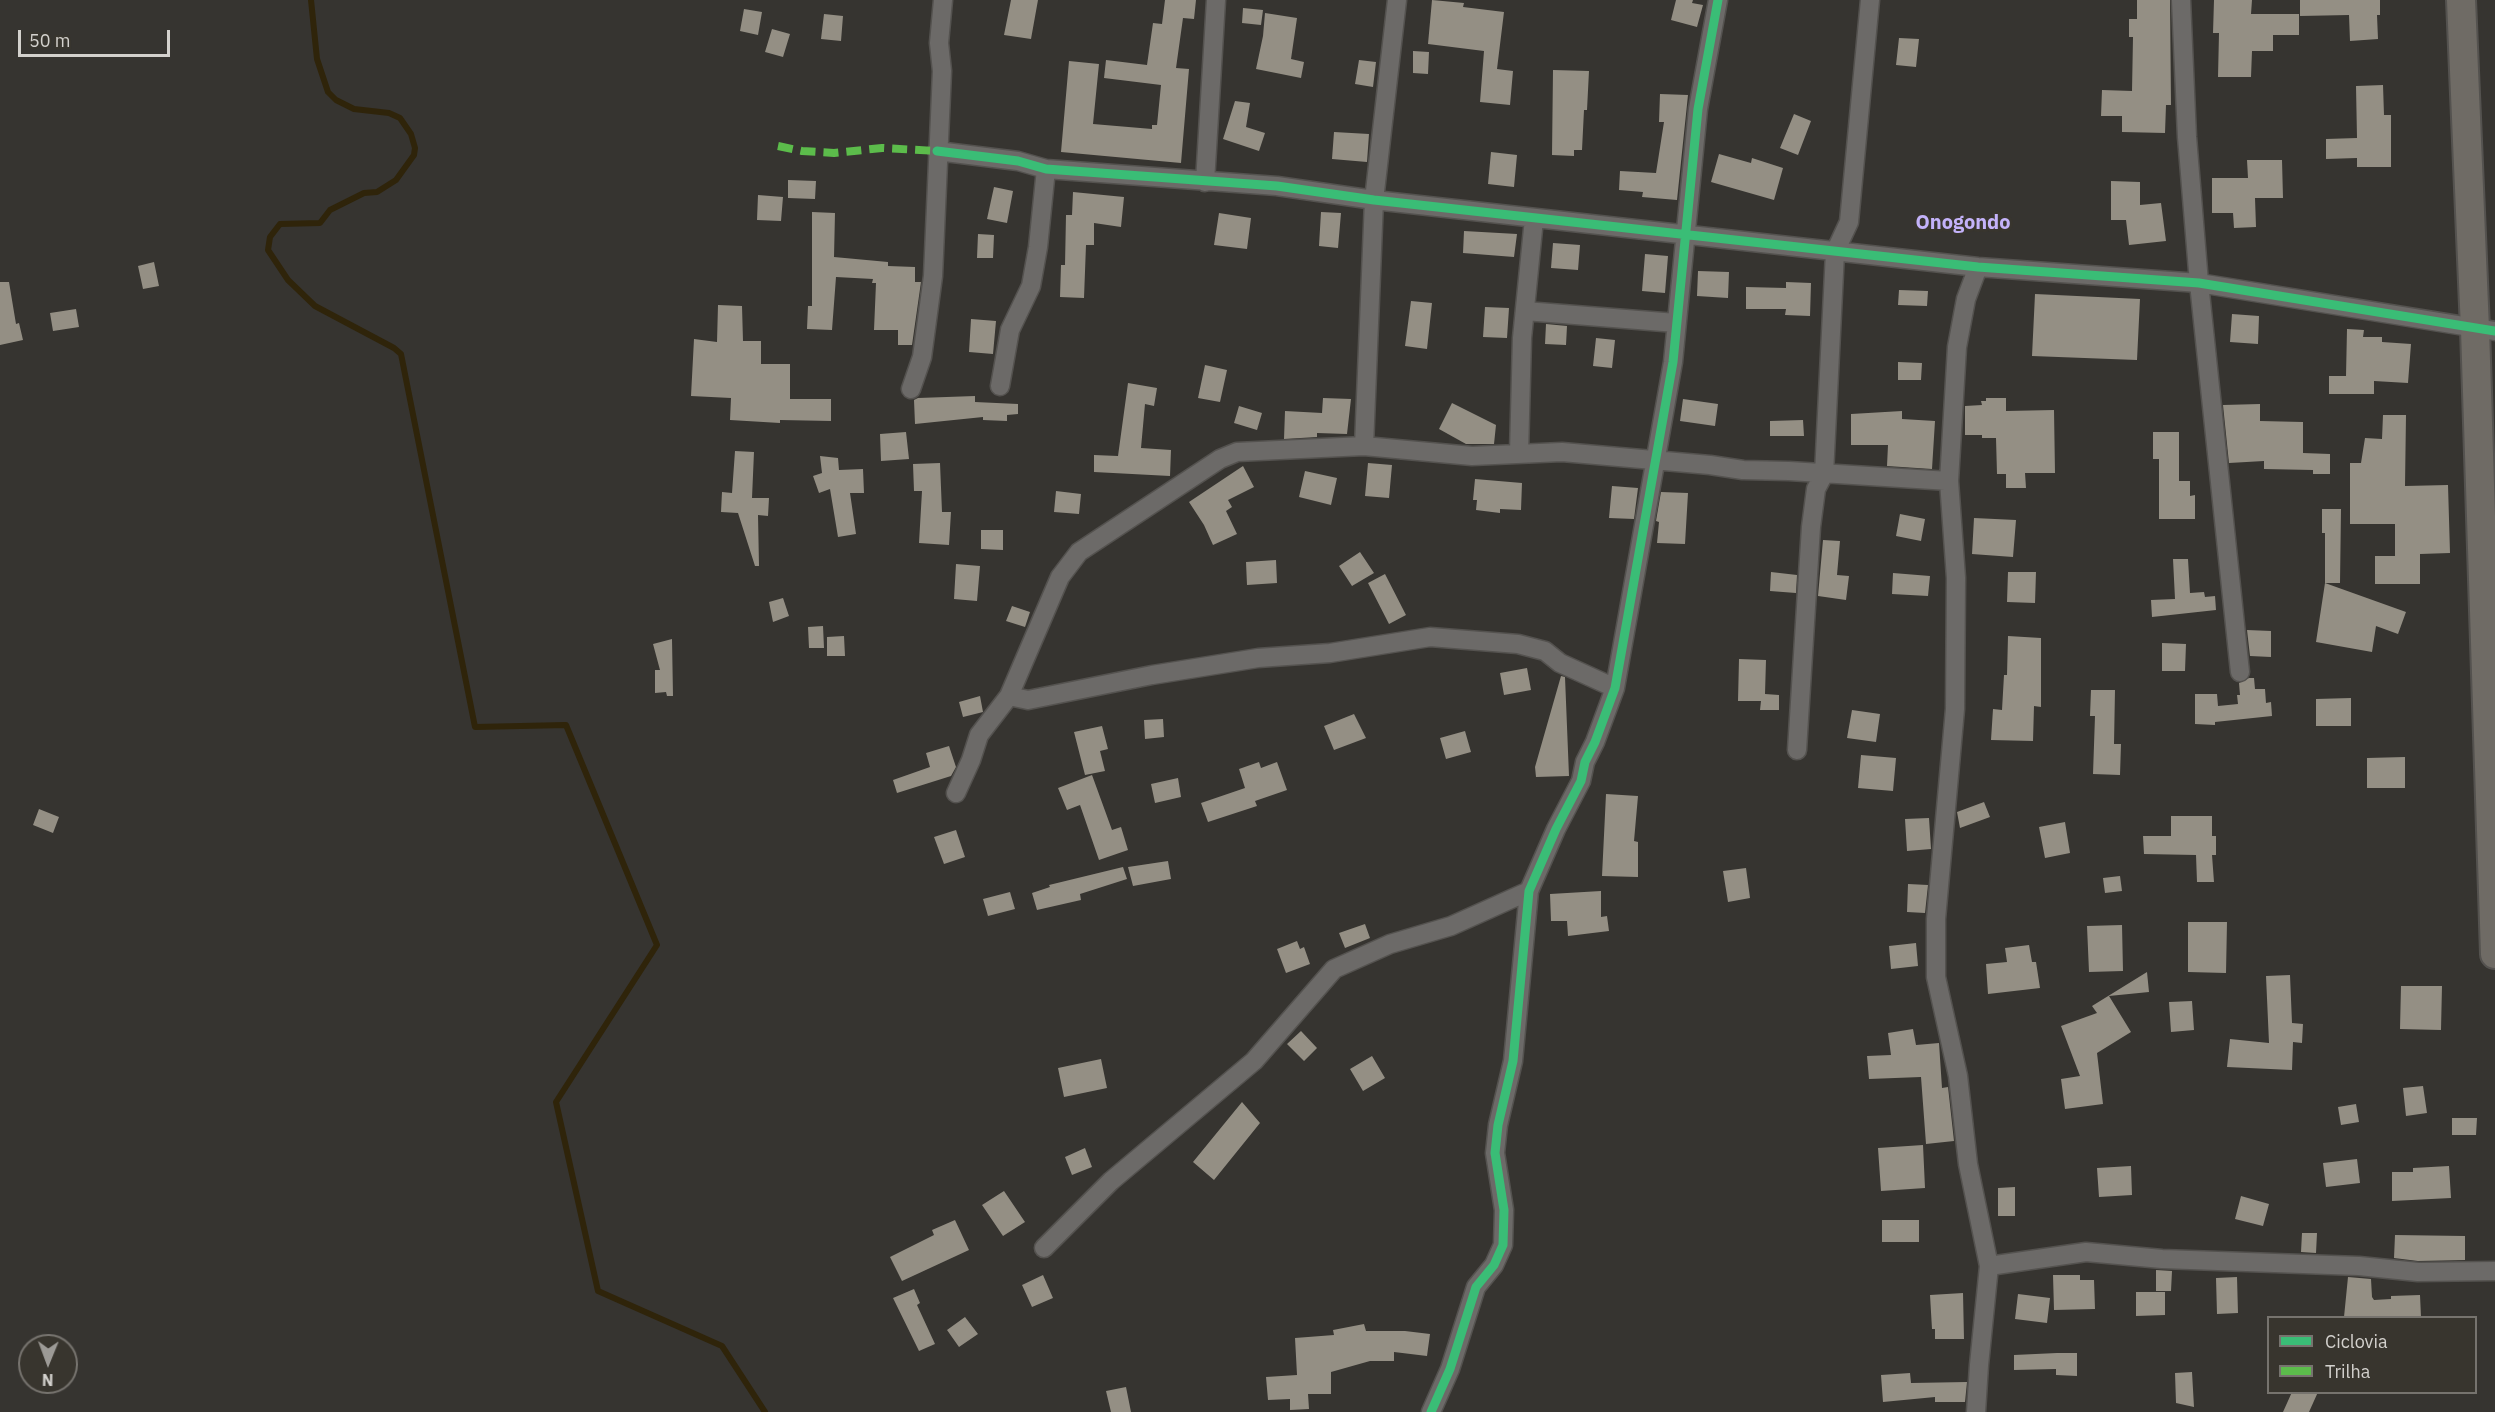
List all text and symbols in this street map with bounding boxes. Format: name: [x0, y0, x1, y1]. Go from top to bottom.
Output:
scale bar: [21, 18, 172, 56]
text: 50 m: [29, 29, 71, 52]
district label: Onogondo: [1915, 211, 2011, 235]
legend: [2267, 1316, 2477, 1394]
text: Ciclovia: [2325, 1330, 2388, 1353]
north arrow: [18, 1334, 78, 1394]
text: Trilha: [2325, 1360, 2370, 1383]
text: N: [42, 1370, 54, 1390]

